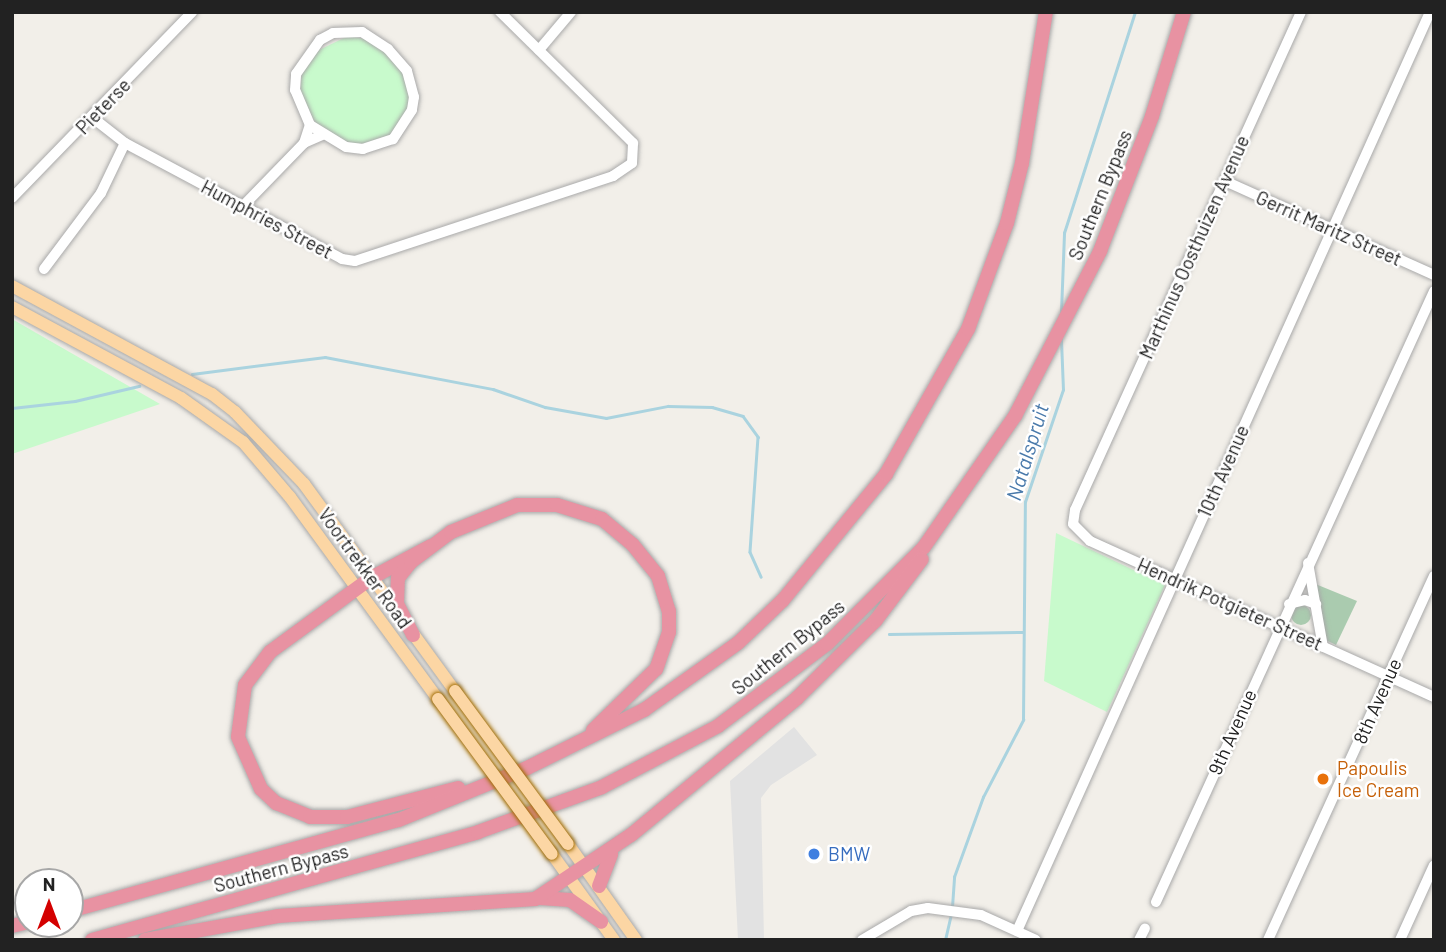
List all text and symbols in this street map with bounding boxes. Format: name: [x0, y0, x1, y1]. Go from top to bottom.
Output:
street label: Pieterse: [71, 73, 135, 139]
street label: Southern Bypass: [1063, 127, 1137, 263]
street label: Marthinus Oosthuizen Avenue: [1134, 132, 1254, 362]
street label: Humphries Street: [197, 175, 337, 263]
street label: Gerrit Maritz Street: [1253, 186, 1405, 270]
water label: Natalspruit: [1000, 401, 1054, 503]
street label: 10th Avenue: [1193, 421, 1253, 521]
street label: Voortrekker Road: [314, 503, 416, 633]
street label: Hendrik Potgieter Street: [1134, 553, 1326, 655]
street label: Southern Bypass: [727, 595, 849, 699]
street label: 8th Avenue: [1348, 655, 1406, 747]
street label: 9th Avenue: [1203, 686, 1261, 778]
place label: Papoulis Ice Cream: [1337, 757, 1419, 801]
marker: Papoulis Ice Cream: [1315, 771, 1331, 787]
street label: Southern Bypass: [211, 839, 351, 897]
place label: BMW: [828, 843, 870, 865]
marker: BMW: [806, 846, 822, 862]
north arrow: [14, 868, 84, 938]
text: N: [43, 872, 55, 895]

